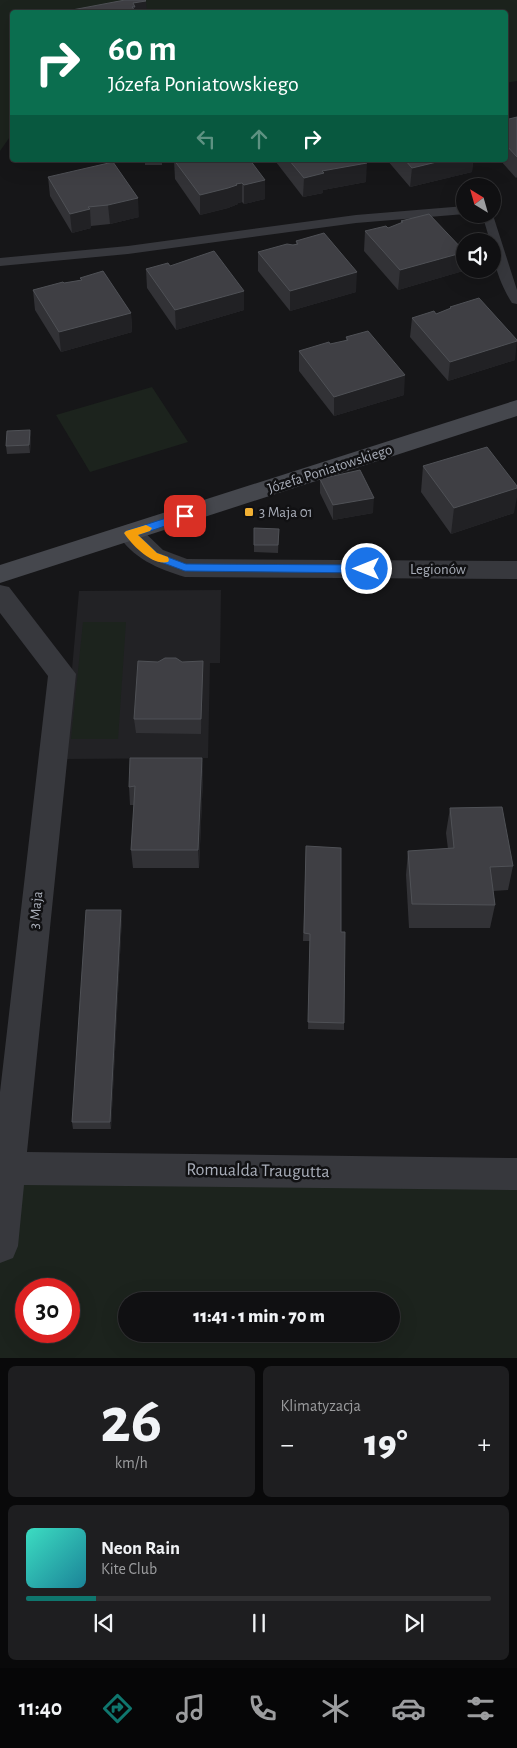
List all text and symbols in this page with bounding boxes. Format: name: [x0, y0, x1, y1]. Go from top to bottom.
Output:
icon: right: [25, 30, 90, 95]
text: 60 m: [108, 32, 177, 67]
text: Józefa Poniatowskiego: [108, 73, 299, 95]
icon: left: [192, 125, 220, 153]
icon: ahead: [245, 125, 273, 153]
icon: right: [298, 125, 326, 153]
north arrow: [456, 178, 501, 222]
map controls: [456, 178, 501, 278]
button: sound: [456, 233, 501, 278]
street label: Józefa Poniatowskiego: [266, 442, 394, 496]
pin: [164, 495, 206, 537]
icon: arrive: [171, 502, 199, 530]
place label: 3 Maja 01: [259, 505, 313, 520]
marker: 3 Maja 01: [243, 506, 255, 518]
position arrow: [340, 542, 392, 594]
street label: Legionów: [410, 562, 466, 577]
street label: 3 Maja: [27, 890, 45, 930]
street label: Romualda Traugutta: [186, 1161, 330, 1181]
speed limit sign: 30: [15, 1278, 80, 1343]
text: 11:41 · 1 min · 70 m: [193, 1307, 325, 1326]
text: 26: [100, 1389, 162, 1454]
text: Klimatyzacja: [281, 1398, 361, 1414]
text: 19°: [364, 1425, 408, 1463]
text: −: [281, 1431, 294, 1459]
text: +: [478, 1431, 491, 1459]
text: km/h: [115, 1455, 148, 1471]
text: Neon Rain: [101, 1539, 180, 1558]
text: Kite Club: [101, 1561, 157, 1577]
icon: previous: [90, 1609, 118, 1637]
icon: pause: [245, 1609, 273, 1637]
icon: next: [400, 1609, 428, 1637]
icon: directions: [100, 1691, 135, 1726]
icon: music: [173, 1691, 208, 1726]
icon: phone: [245, 1691, 280, 1726]
icon: climate: [318, 1691, 353, 1726]
icon: car: [391, 1691, 426, 1726]
icon: filters: [463, 1691, 498, 1726]
text: 11:40: [19, 1697, 62, 1719]

